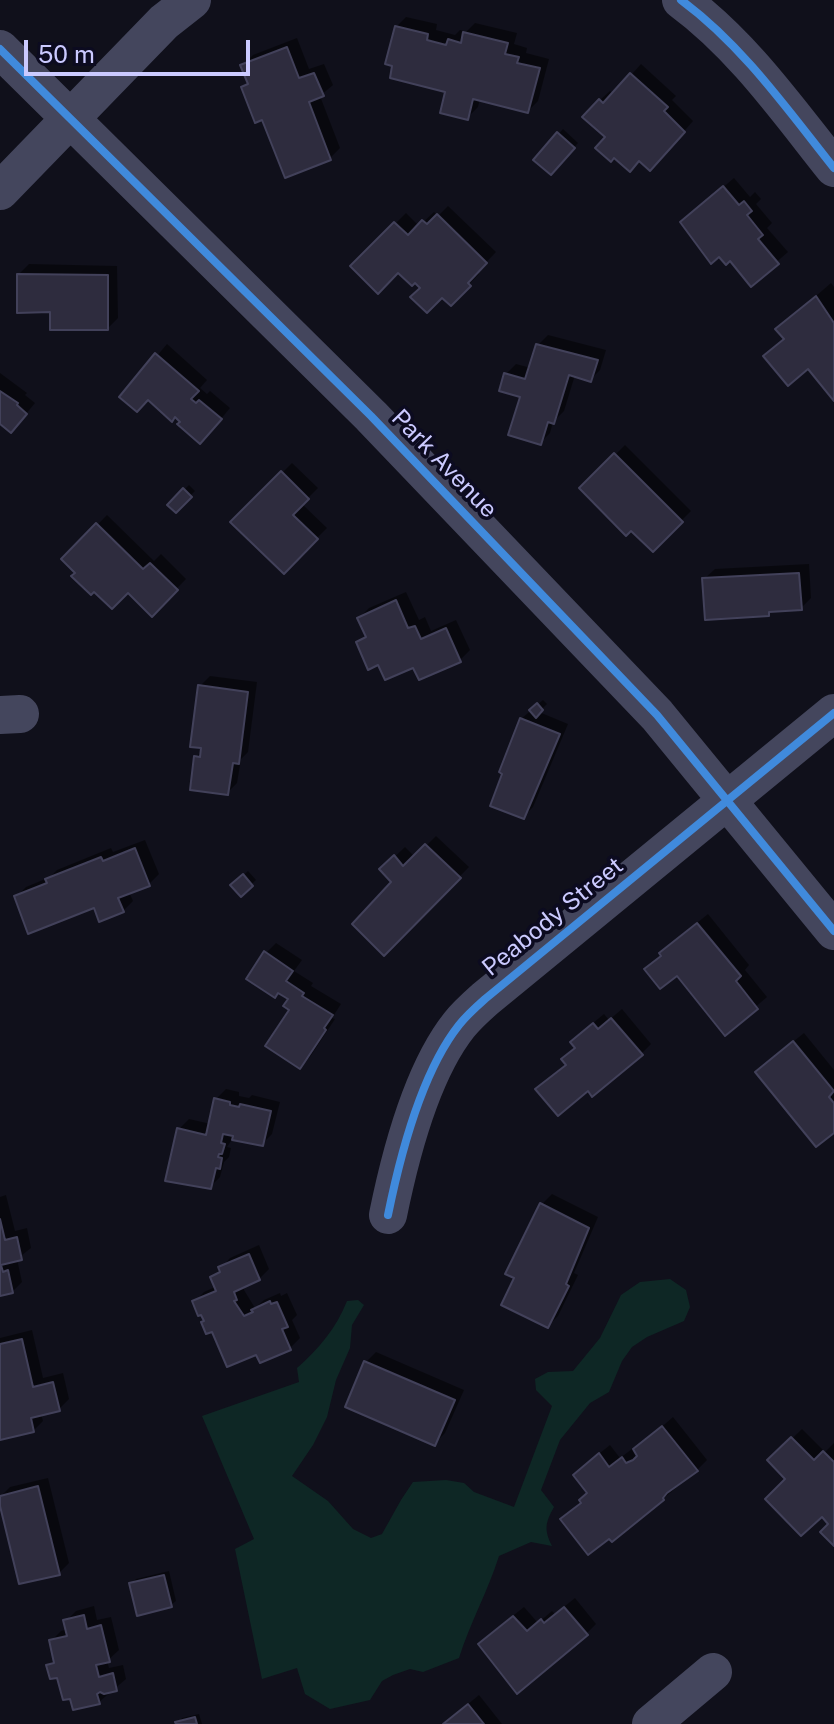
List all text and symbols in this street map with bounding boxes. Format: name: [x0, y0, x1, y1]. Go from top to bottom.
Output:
scale bar: [28, 24, 254, 74]
text: 50 m: [38, 40, 95, 68]
street label: Park Avenue: [385, 404, 503, 524]
street label: Peabody Street: [477, 851, 629, 983]

